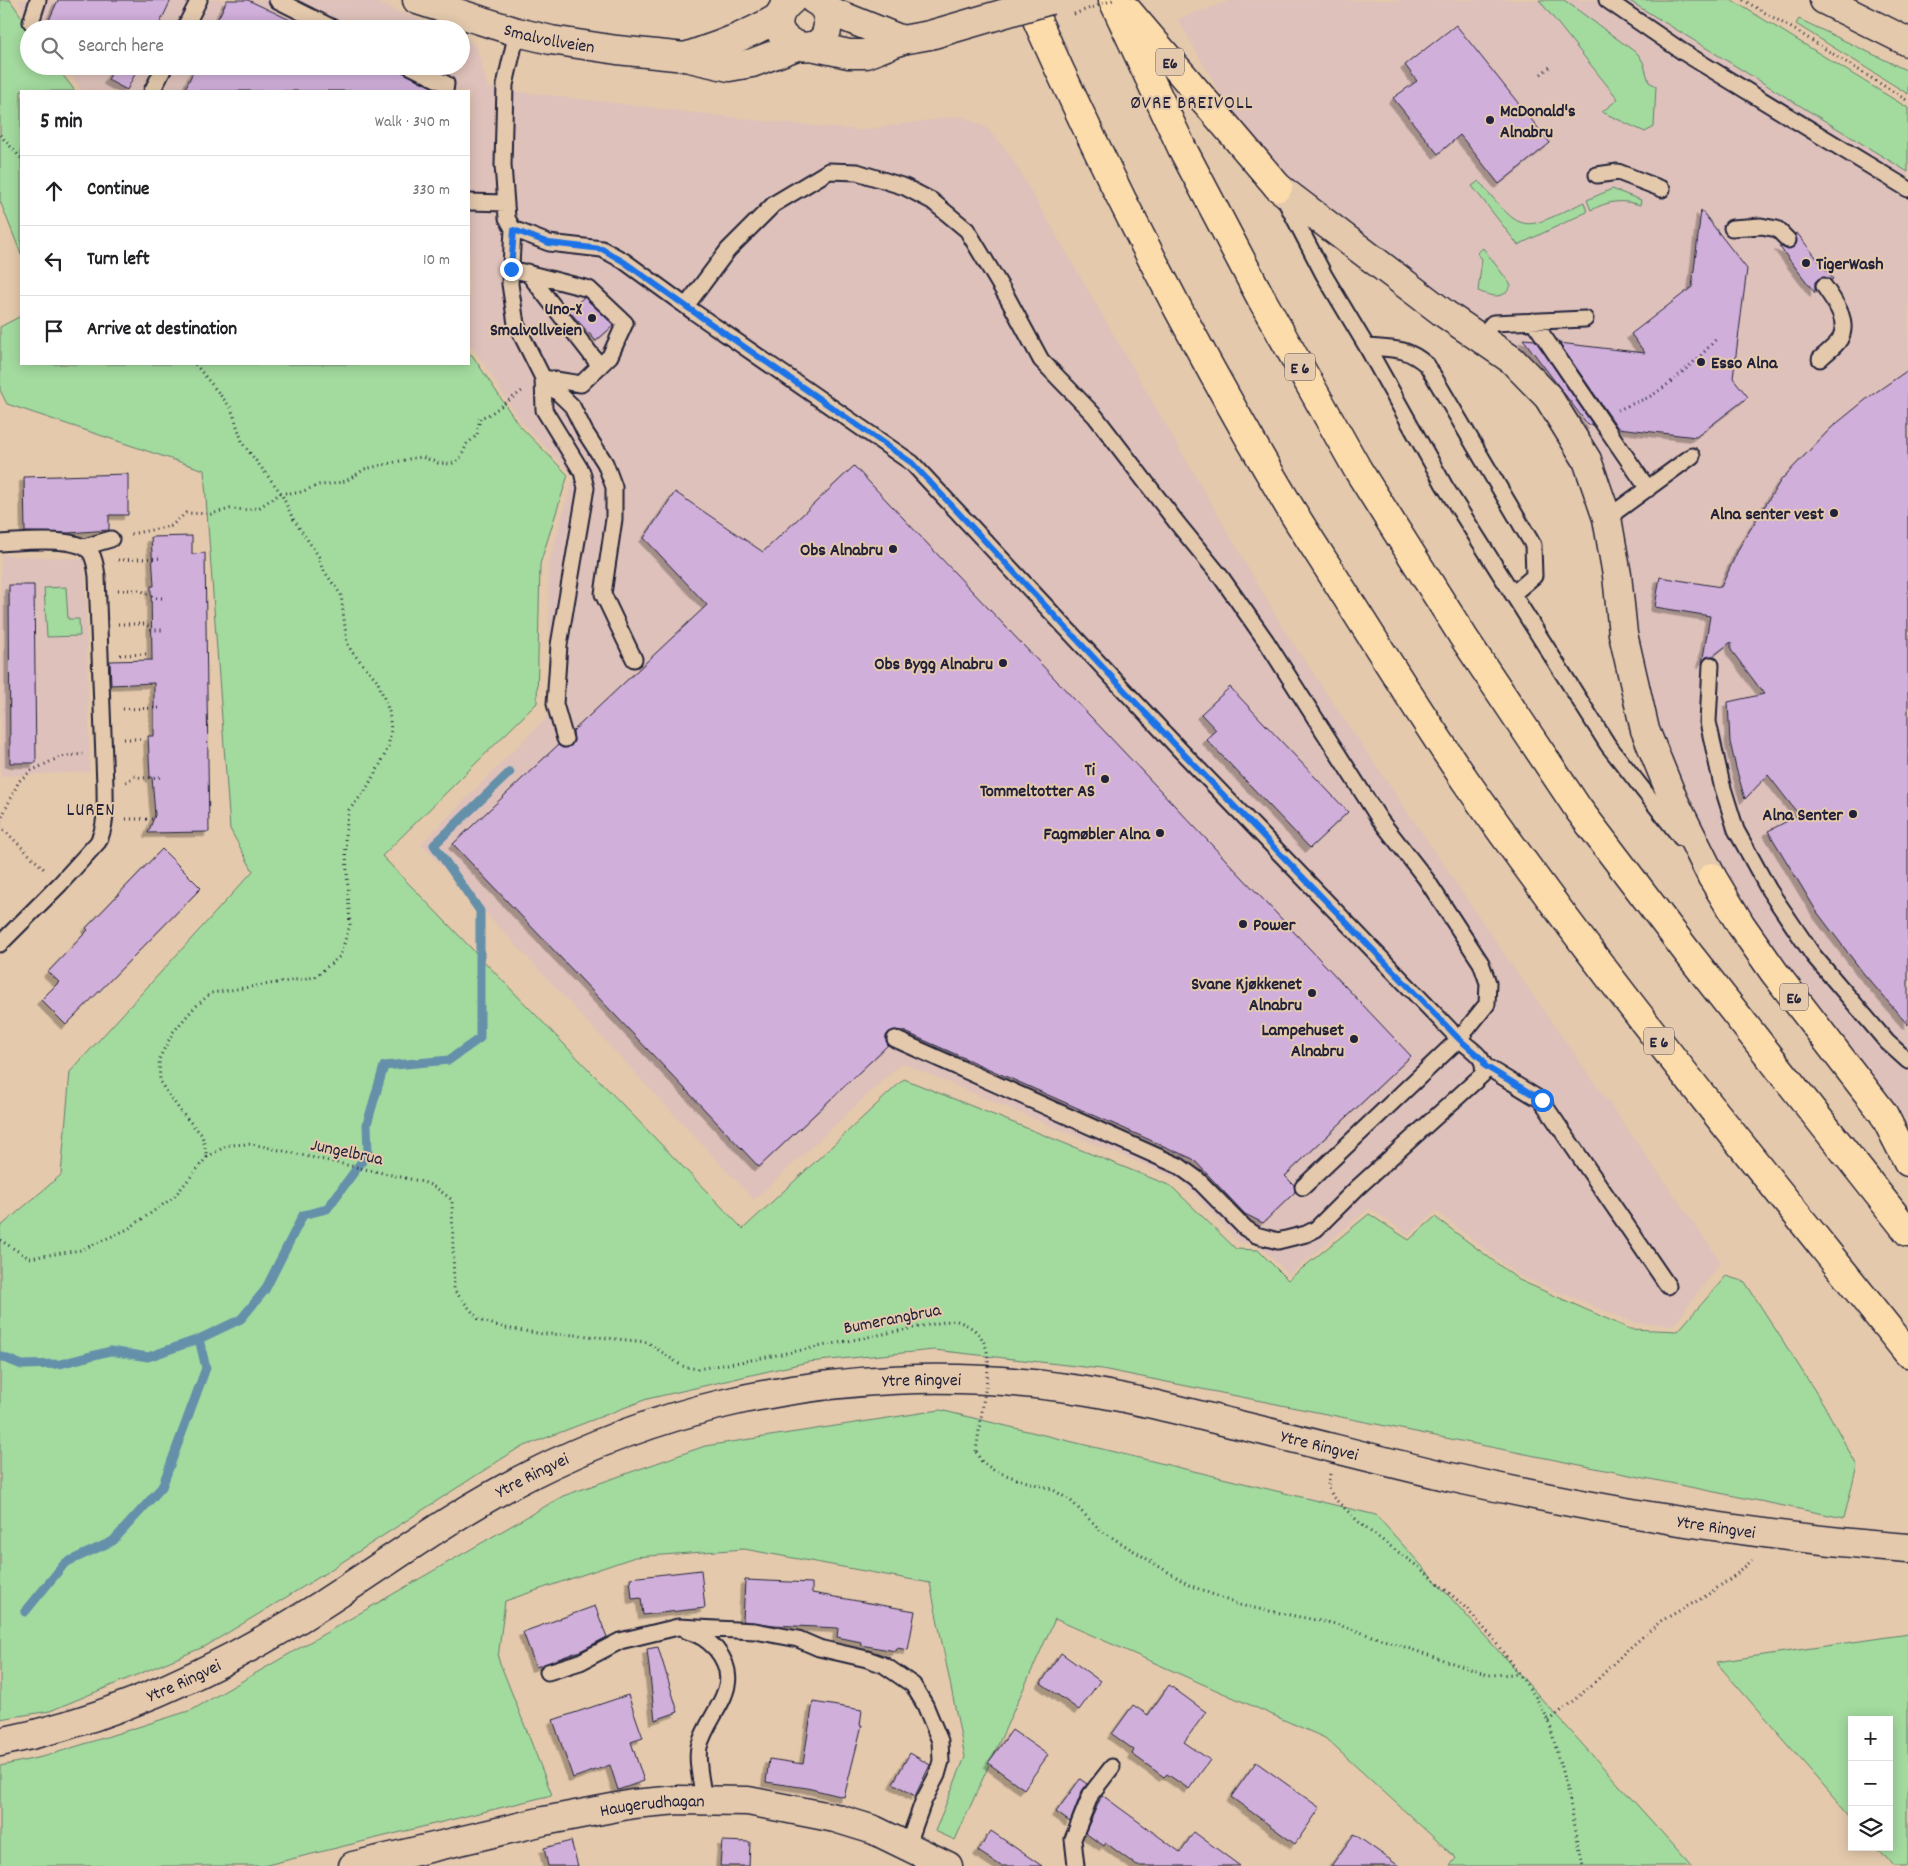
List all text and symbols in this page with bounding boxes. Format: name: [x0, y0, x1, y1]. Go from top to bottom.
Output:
street label: Smalvollveien: [500, 18, 596, 61]
search box: [20, 20, 470, 75]
icon: search: [38, 34, 66, 62]
text: Search here: [78, 34, 164, 61]
road number: E6: [1156, 48, 1184, 76]
district label: ØVRE BREIVOLL: [1130, 91, 1254, 118]
place label: McDonald's Alnabru: [1500, 100, 1576, 146]
text: 5 min: [40, 108, 83, 138]
text: Walk · 340 m: [375, 111, 450, 134]
marker: McDonald's Alnabru: [1484, 114, 1496, 126]
icon: ahead: [40, 177, 68, 205]
text: Continue: [87, 177, 149, 204]
text: 330 m: [412, 179, 450, 202]
icon: left: [40, 247, 68, 275]
text: Turn left: [87, 247, 150, 274]
text: 10 m: [423, 249, 450, 272]
place label: TigerWash: [1816, 253, 1884, 278]
marker: TigerWash: [1800, 257, 1812, 269]
route end: [500, 258, 523, 281]
place label: Uno-X Smalvollveien: [490, 298, 583, 344]
marker: Uno-X Smalvollveien: [586, 312, 598, 324]
icon: arrive: [40, 317, 68, 345]
text: Arrive at destination: [87, 317, 237, 344]
place label: Esso Alna: [1711, 352, 1778, 377]
road number: E 6: [1285, 354, 1315, 381]
marker: Esso Alna: [1695, 356, 1707, 368]
place label: Alna senter vest: [1710, 503, 1824, 528]
marker: Alna senter vest: [1828, 507, 1840, 519]
place label: Obs Alnabru: [800, 539, 883, 564]
marker: Obs Alnabru: [887, 543, 899, 555]
place label: Obs Bygg Alnabru: [874, 653, 993, 678]
marker: Obs Bygg Alnabru: [997, 657, 1009, 669]
place label: Ti Tommeltotter AS: [980, 759, 1096, 805]
marker: Ti Tommeltotter AS: [1099, 773, 1111, 785]
district label: LUREN: [66, 798, 116, 825]
place label: Alna Senter: [1763, 804, 1843, 829]
marker: Alna Senter: [1847, 808, 1859, 820]
place label: Fagmøbler Alna: [1044, 823, 1151, 848]
marker: Fagmøbler Alna: [1154, 827, 1166, 839]
place label: Power: [1253, 914, 1296, 939]
marker: Power: [1237, 918, 1249, 930]
place label: Svane Kjøkkenet Alnabru: [1191, 973, 1302, 1019]
road number: E6: [1780, 984, 1808, 1010]
marker: Svane Kjøkkenet Alnabru: [1306, 987, 1318, 999]
place label: Lampehuset Alnabru: [1261, 1019, 1344, 1065]
road number: E 6: [1644, 1028, 1674, 1054]
marker: Lampehuset Alnabru: [1348, 1033, 1360, 1045]
route start: [1531, 1089, 1554, 1112]
street label: Jungelbrua: [308, 1134, 386, 1173]
street label: Bumerangbrua: [842, 1299, 944, 1342]
street label: Ytre Ringvei: [882, 1369, 961, 1395]
street label: Ytre Ringvei: [1278, 1426, 1361, 1469]
street label: Ytre Ringvei: [492, 1448, 573, 1506]
street label: Ytre Ringvei: [1675, 1511, 1757, 1547]
street label: Ytre Ringvei: [144, 1655, 226, 1710]
map controls: [1848, 1716, 1893, 1851]
button: +: [1848, 1716, 1893, 1761]
button: −: [1848, 1761, 1893, 1806]
street label: Haugerudhagan: [598, 1790, 705, 1825]
button: layers: [1848, 1806, 1893, 1851]

